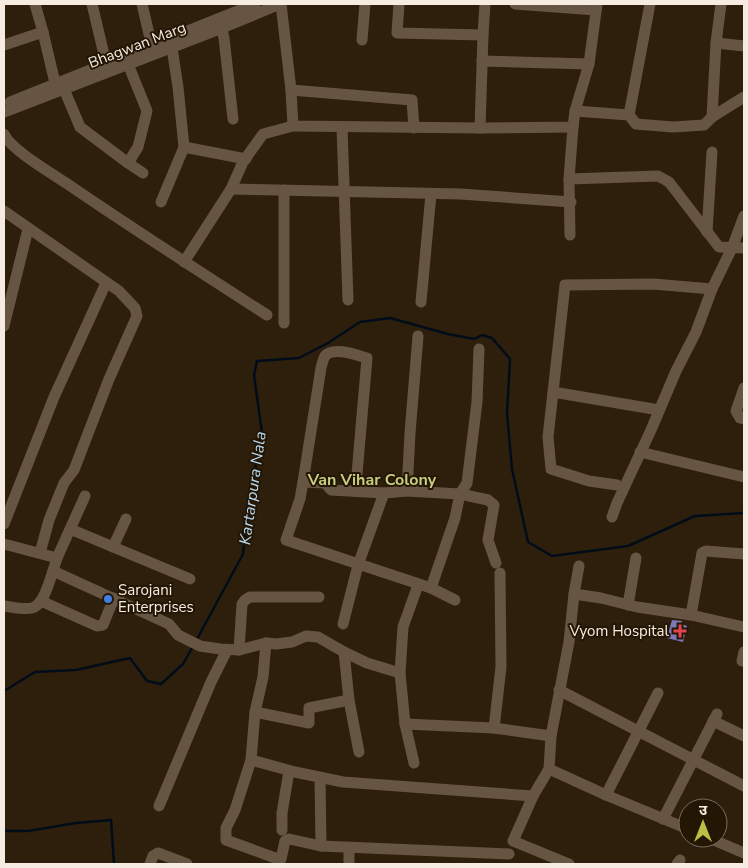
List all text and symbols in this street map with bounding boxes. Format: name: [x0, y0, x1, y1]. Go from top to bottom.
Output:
street label: Bhagwan Marg: [85, 17, 189, 73]
water label: Kartarpura Nala: [234, 430, 272, 546]
district label: Van Vihar Colony: [307, 469, 437, 491]
place label: Sarojani Enterprises: [118, 580, 194, 617]
marker: Sarojani Enterprises: [102, 593, 114, 605]
place label: Vyom Hospital: [569, 621, 670, 641]
marker: Vyom Hospital: [673, 624, 687, 638]
north arrow: [678, 798, 728, 848]
text: उ: [699, 801, 708, 820]

